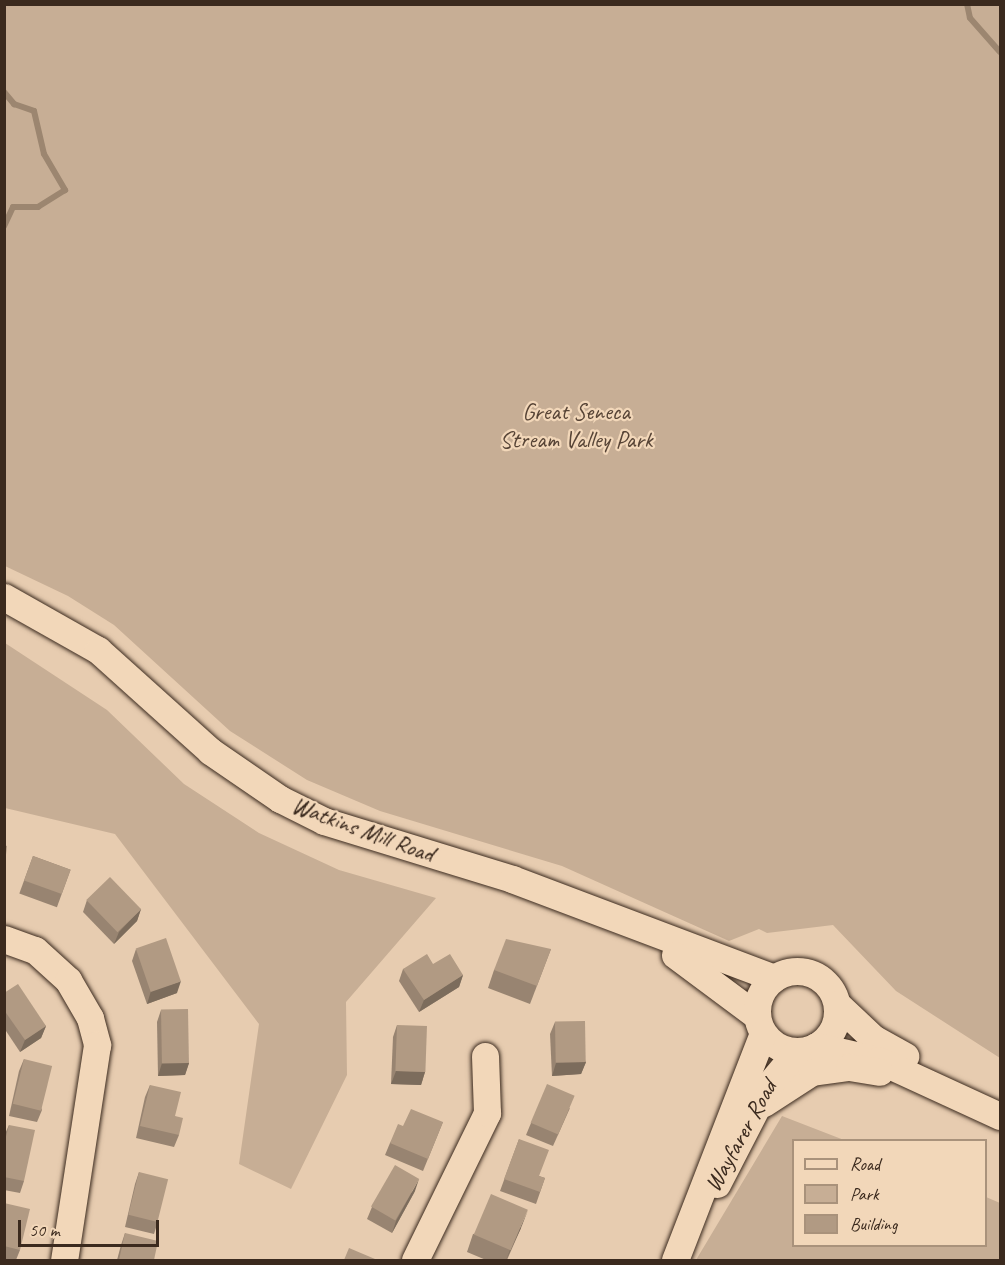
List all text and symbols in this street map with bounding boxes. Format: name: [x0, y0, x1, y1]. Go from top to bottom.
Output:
park label: Great Seneca Stream Valley Park: [499, 398, 653, 454]
street label: Watkins Mill Road: [288, 791, 438, 869]
street label: Wayfarer Road: [699, 1075, 783, 1197]
legend: [792, 1139, 987, 1247]
text: Road: [850, 1153, 880, 1175]
text: Park: [850, 1183, 879, 1205]
scale bar: [21, 1208, 162, 1246]
text: Building: [850, 1213, 897, 1235]
text: 50 m: [29, 1219, 60, 1241]

